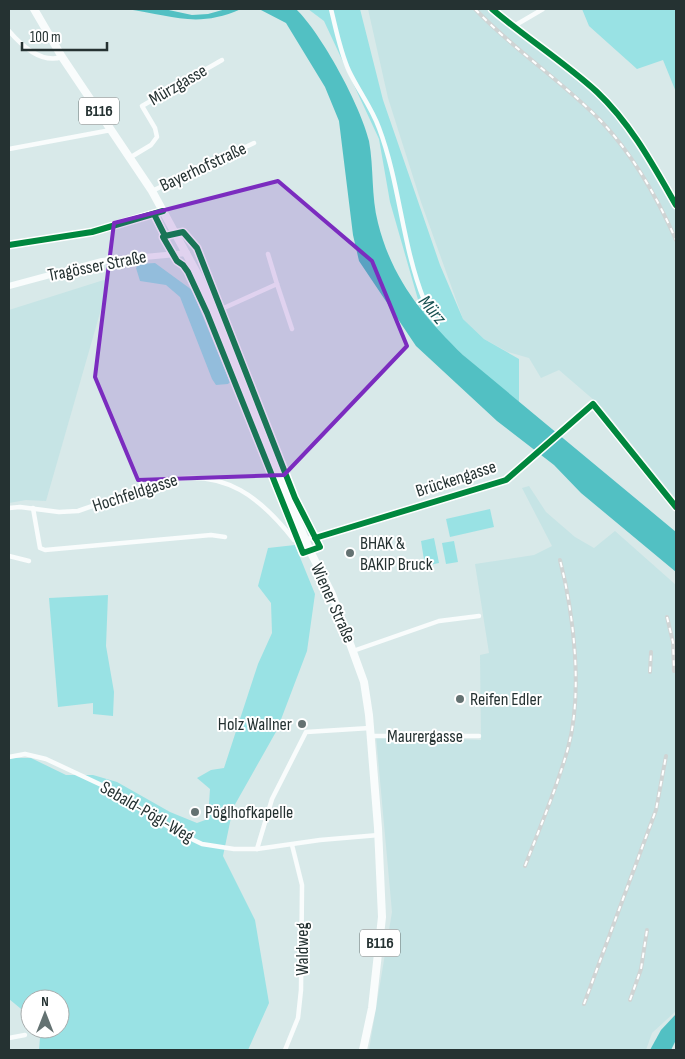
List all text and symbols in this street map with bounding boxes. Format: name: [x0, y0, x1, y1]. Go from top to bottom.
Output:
scale bar: [22, 20, 108, 52]
text: 100 m: [30, 28, 61, 47]
street label: Mürzgasse: [145, 60, 211, 110]
road number: B116: [79, 98, 119, 124]
street label: Bayerhofstraße: [156, 138, 250, 196]
street label: Tragösser Straße: [46, 246, 148, 286]
water label: Mürz: [413, 291, 452, 330]
street label: Brückengasse: [413, 456, 499, 502]
street label: Hochfeldgasse: [90, 469, 180, 517]
place label: BHAK & BAKIP Bruck: [360, 533, 433, 575]
marker: BHAK & BAKIP Bruck: [344, 547, 356, 559]
street label: Wiener Straße: [306, 560, 360, 646]
place label: Reifen Edler: [470, 689, 542, 710]
marker: Reifen Edler: [454, 693, 466, 705]
place label: Holz Wallner: [218, 714, 292, 735]
marker: Holz Wallner: [296, 718, 308, 730]
street label: Maurergasse: [387, 726, 463, 747]
street label: Sebald-Pögl-Weg: [97, 777, 197, 847]
place label: Pöglhofkapelle: [205, 802, 293, 823]
marker: Pöglhofkapelle: [189, 806, 201, 818]
street label: Waldweg: [292, 922, 313, 976]
road number: B116: [360, 930, 400, 956]
north arrow: [20, 989, 70, 1039]
text: N: [41, 993, 49, 1010]

